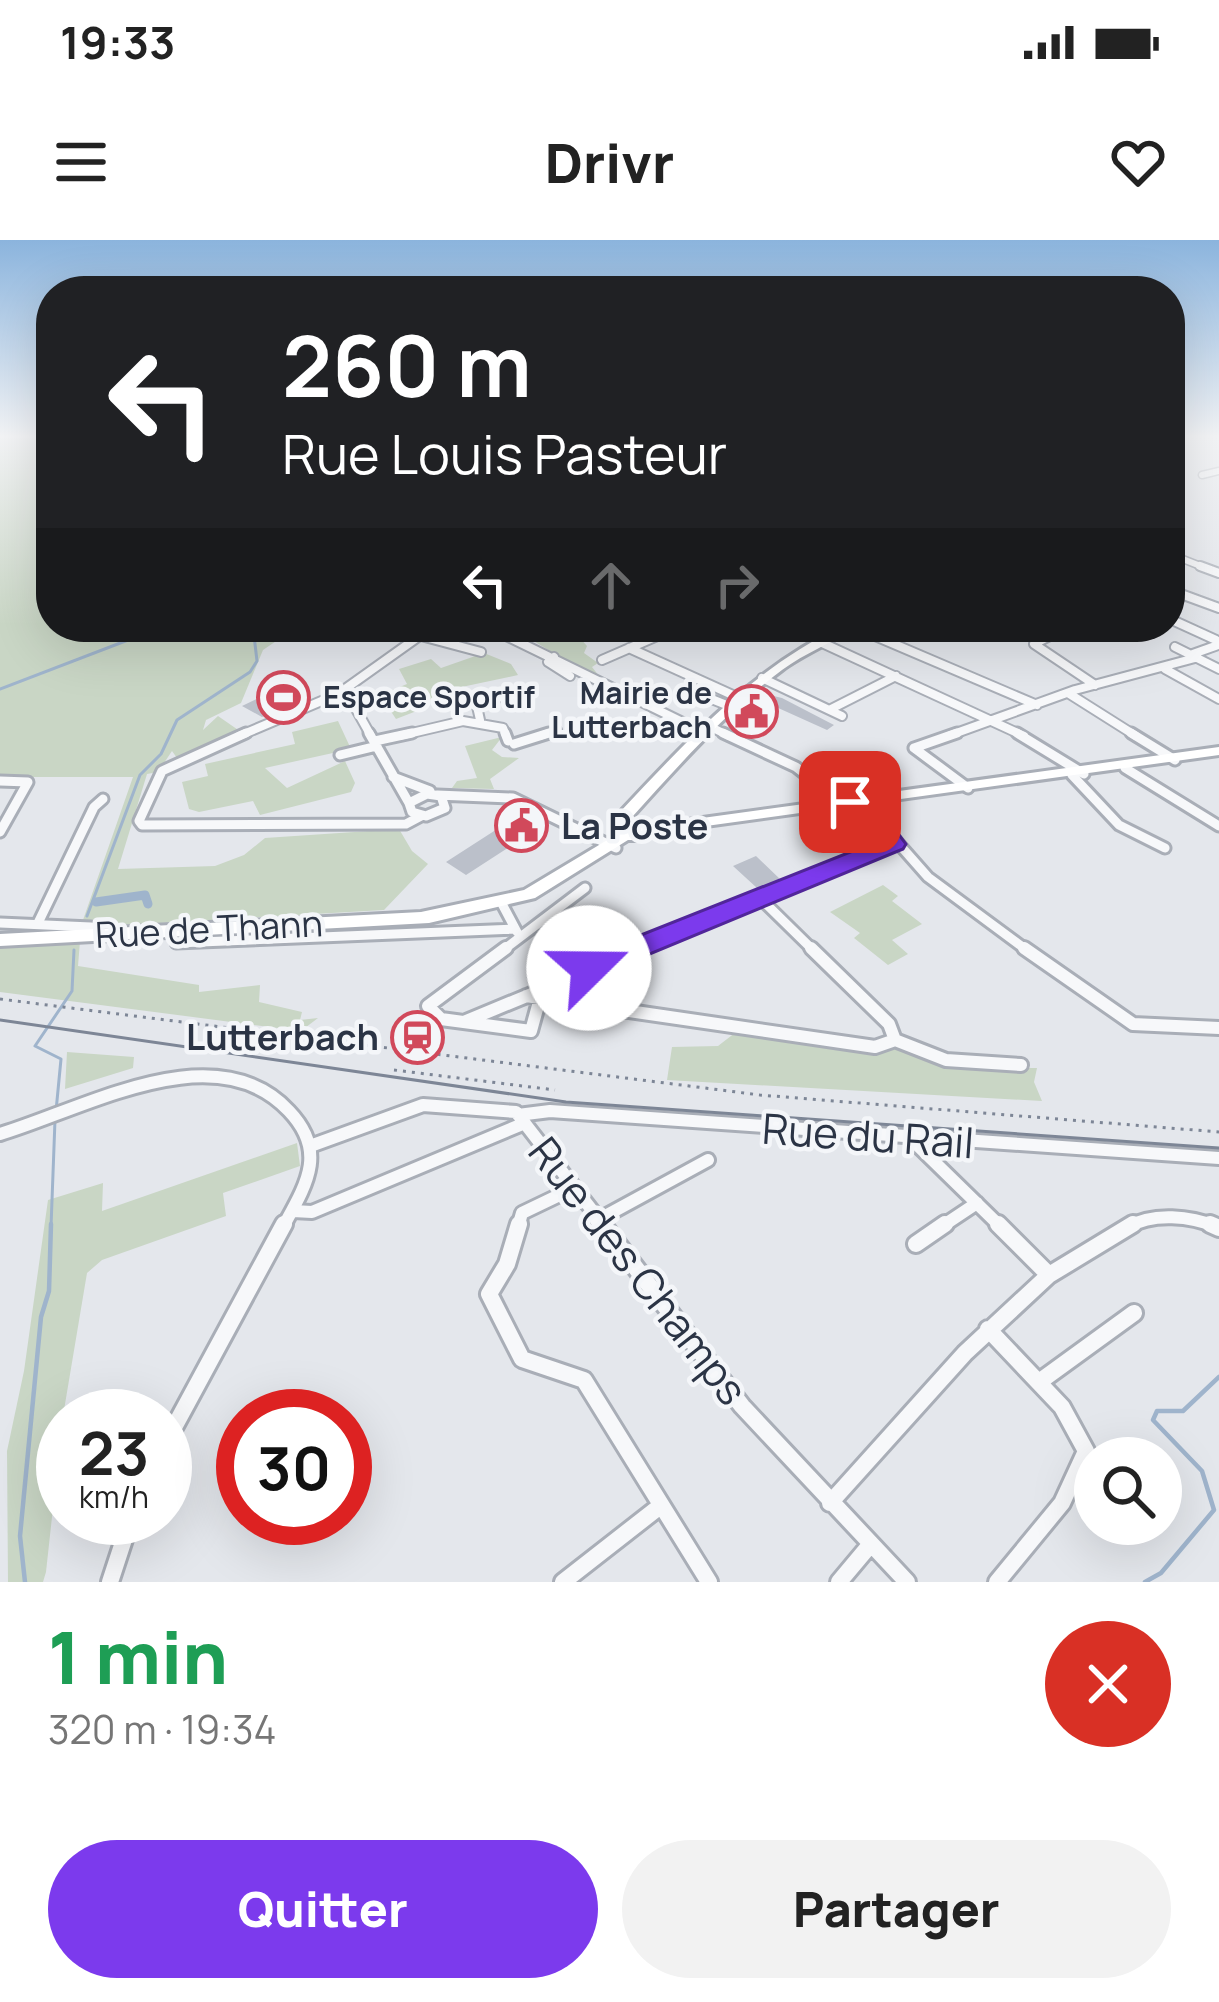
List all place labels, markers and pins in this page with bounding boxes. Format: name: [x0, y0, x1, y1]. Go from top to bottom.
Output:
sports icon: Espace Sportif: [256, 670, 312, 726]
place label: Mairie de Lutterbach: [551, 672, 712, 747]
place label: Espace Sportif: [323, 676, 536, 717]
public building icon: Mairie de Lutterbach: [723, 683, 779, 739]
pin: [799, 751, 901, 853]
public building icon: La Poste: [494, 798, 550, 854]
place label: La Poste: [561, 801, 708, 850]
station icon: Lutterbach: [390, 1009, 446, 1065]
place label: Lutterbach: [186, 1012, 379, 1061]

